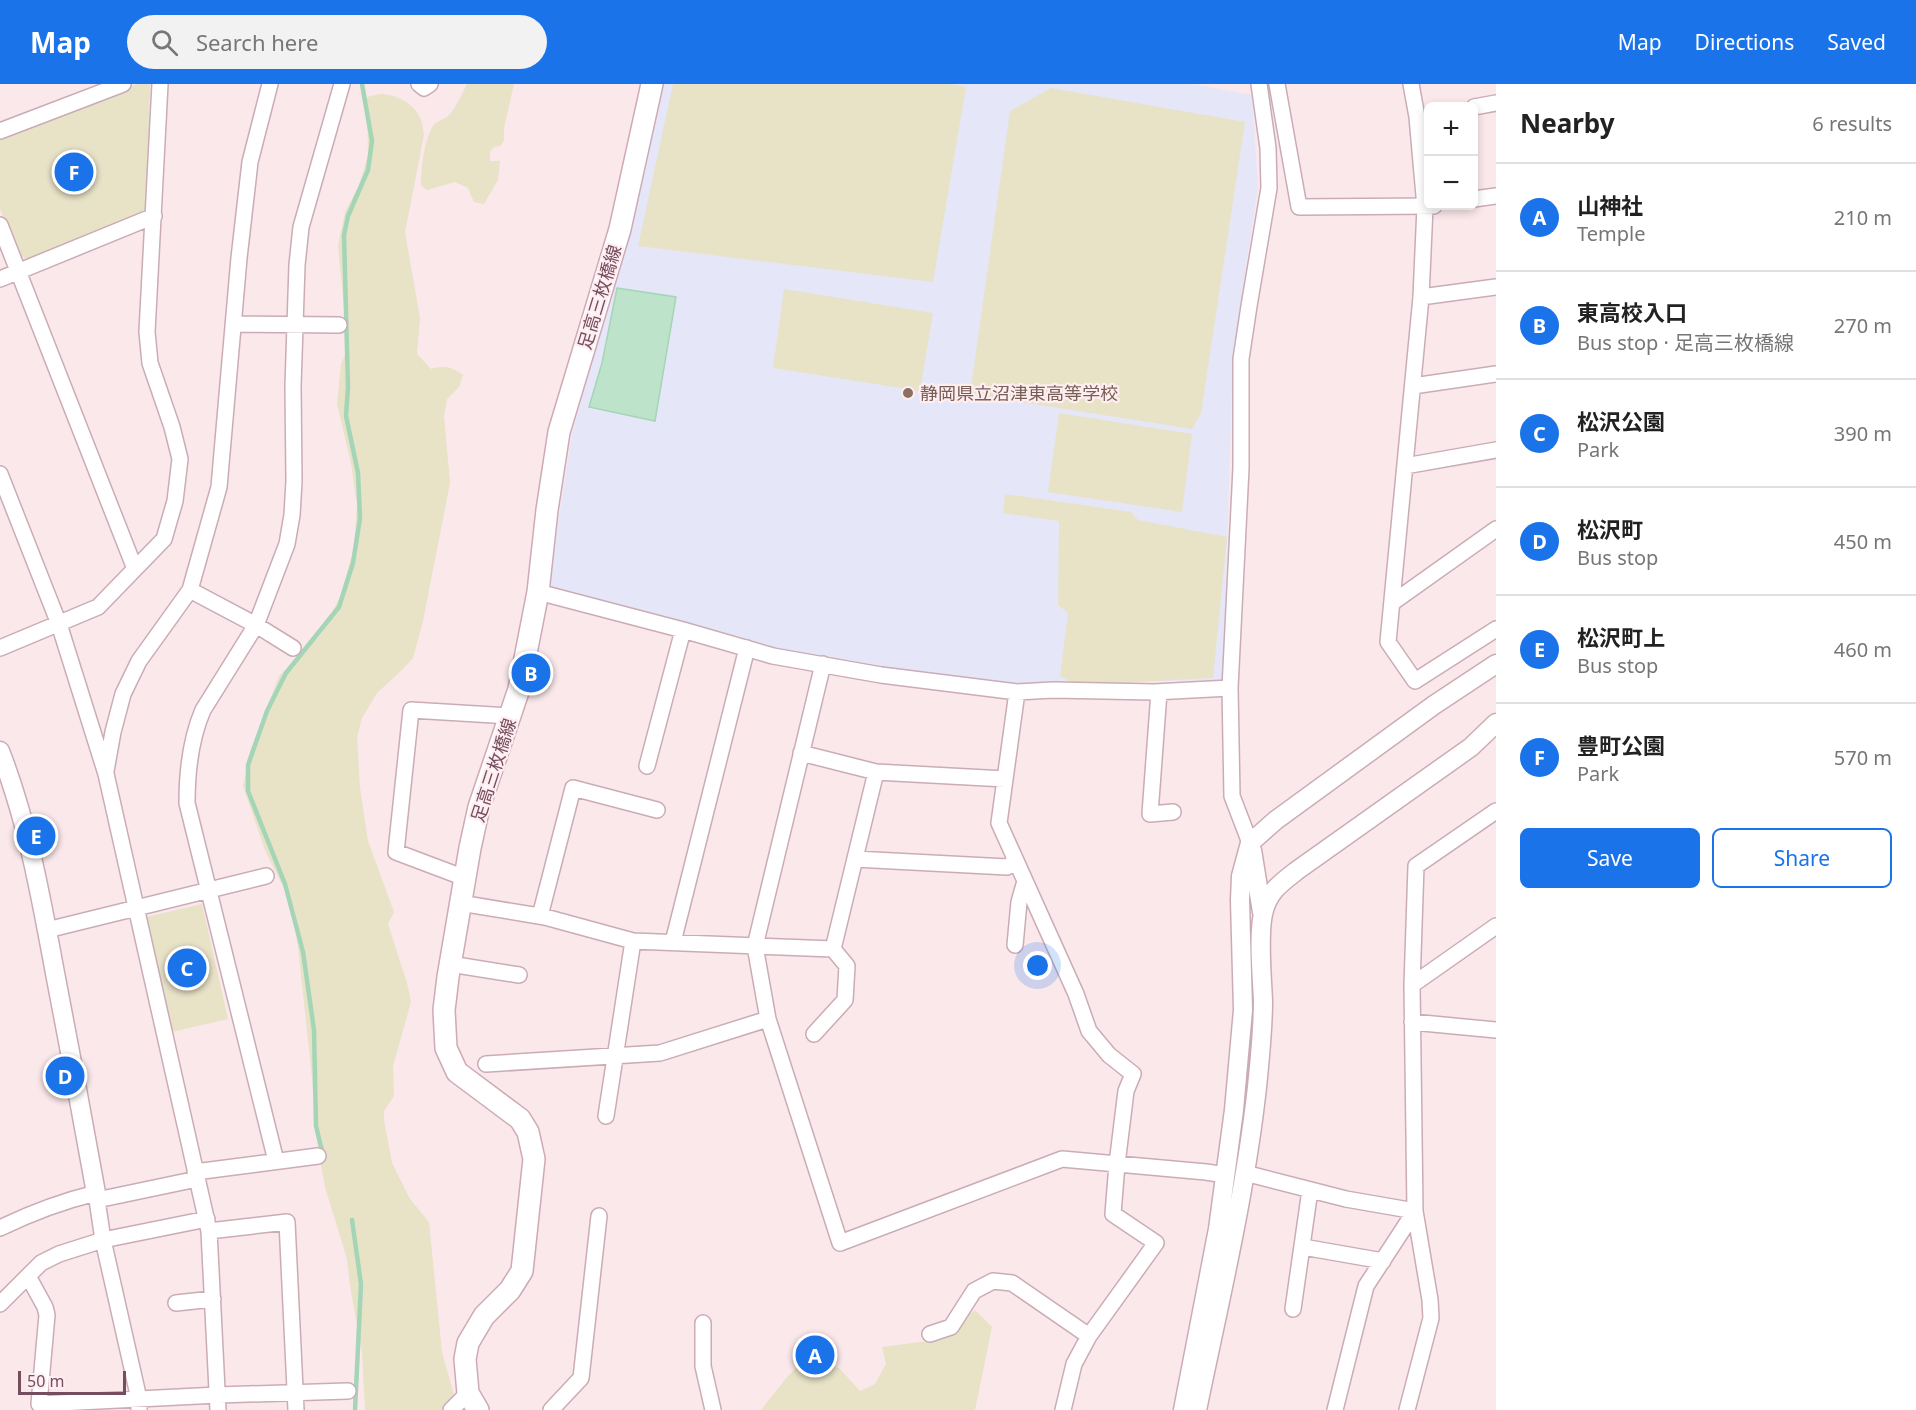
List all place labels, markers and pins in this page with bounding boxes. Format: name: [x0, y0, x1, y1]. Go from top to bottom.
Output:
pin: F: [54, 150, 94, 194]
place label: 静岡県立沼津東高等学校: [920, 381, 1118, 405]
marker: 静岡県立沼津東高等学校: [901, 386, 915, 400]
pin: B: [512, 650, 550, 696]
pin: E: [16, 814, 56, 858]
pin: C: [168, 946, 207, 990]
pin: D: [46, 1054, 84, 1098]
pin: A: [796, 1332, 834, 1378]

